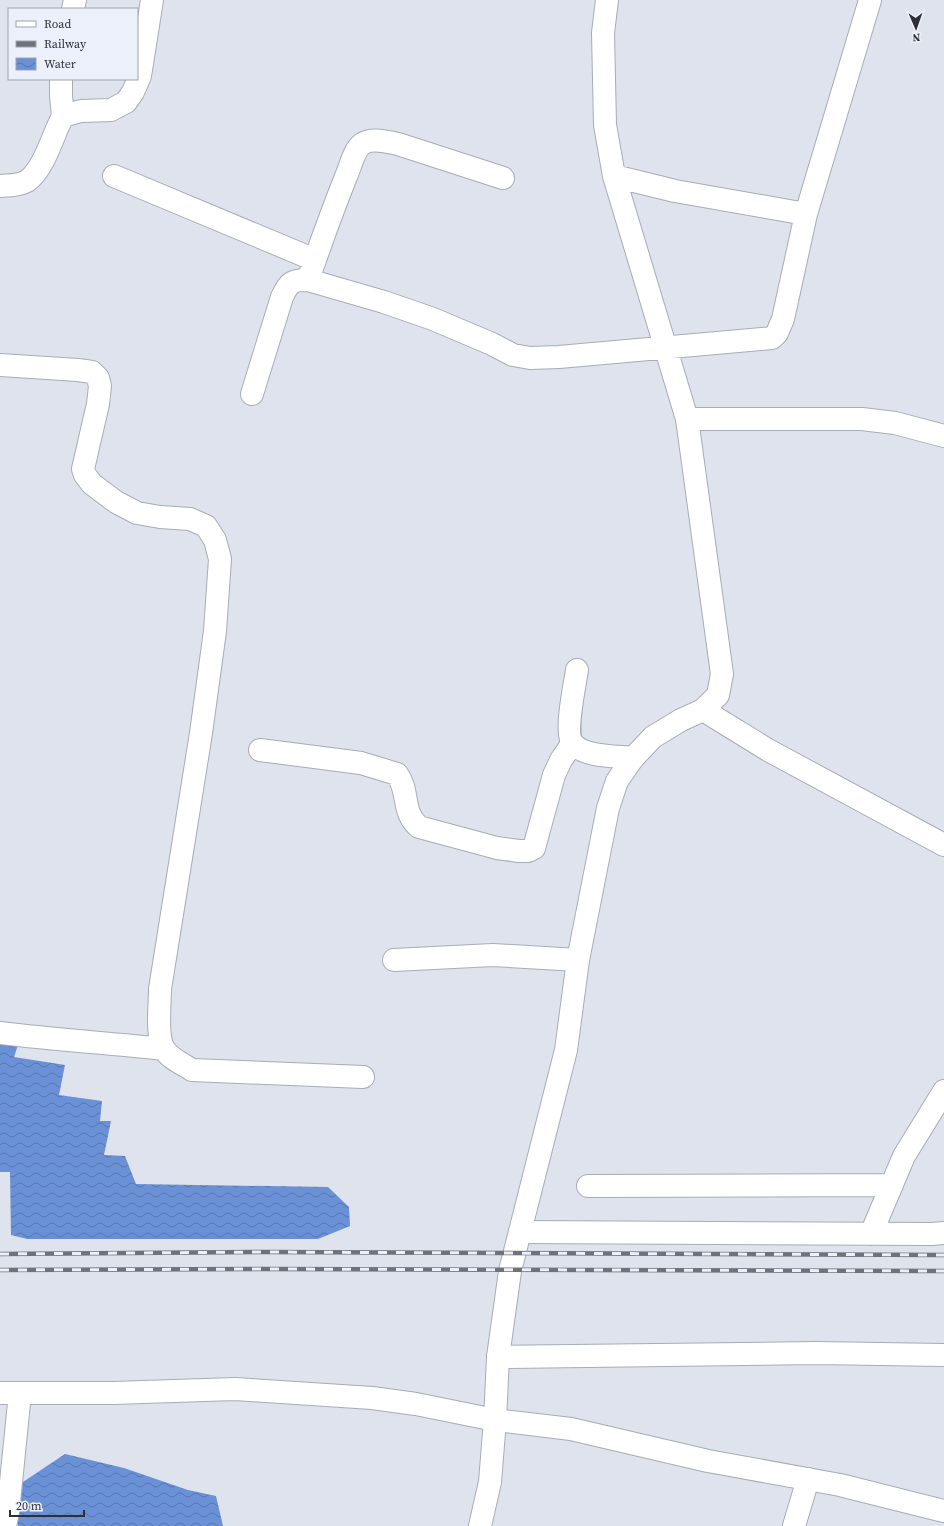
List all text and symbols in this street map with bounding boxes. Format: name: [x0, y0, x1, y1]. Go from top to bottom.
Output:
legend: [8, 8, 138, 80]
north arrow: [896, 8, 936, 48]
text: Road: [44, 16, 71, 32]
text: N: [912, 30, 921, 45]
text: Railway: [44, 36, 87, 52]
text: Water: [44, 56, 76, 72]
scale bar: [10, 1492, 84, 1518]
text: 20 m: [16, 1498, 42, 1514]

